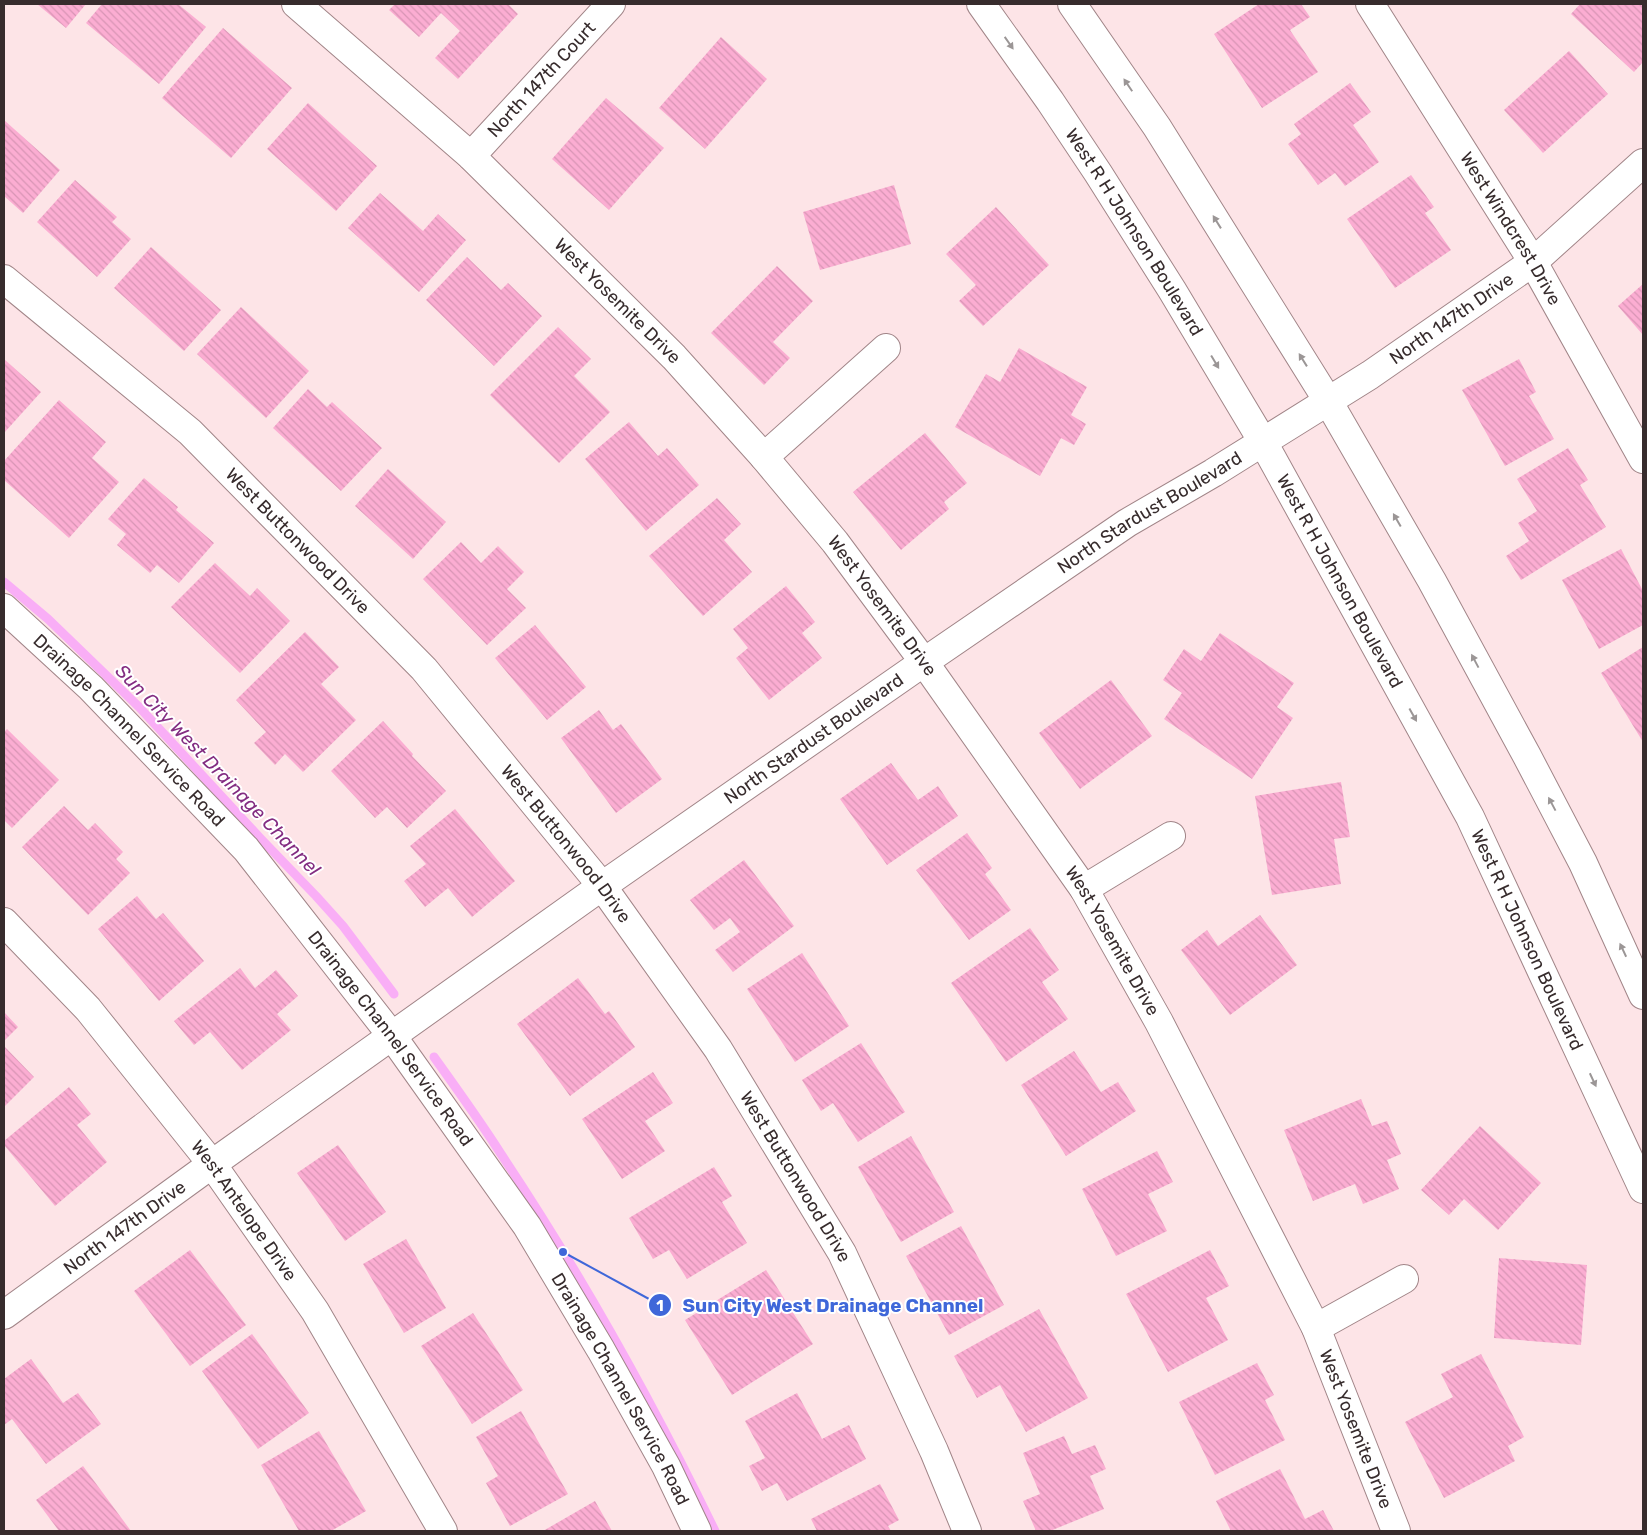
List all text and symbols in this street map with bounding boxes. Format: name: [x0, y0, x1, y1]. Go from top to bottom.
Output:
street label: North 147th Court: [483, 17, 600, 142]
one-way arrow: [1004, 37, 1014, 50]
one-way arrow: [1123, 78, 1133, 92]
street label: West R H Johnson Boulevard: [1060, 124, 1208, 340]
street label: West Windcrest Drive: [1455, 148, 1566, 309]
one-way arrow: [1212, 215, 1221, 228]
street label: West Yosemite Drive: [550, 234, 686, 368]
street label: North 147th Drive: [1385, 268, 1518, 369]
one-way arrow: [1298, 353, 1307, 366]
one-way arrow: [1210, 355, 1219, 368]
street label: North Stardust Boulevard: [1053, 447, 1246, 578]
street label: West Buttonwood Drive: [221, 463, 374, 619]
street label: West R H Johnson Boulevard: [1272, 470, 1408, 692]
one-way arrow: [1393, 513, 1401, 528]
street label: West Yosemite Drive: [823, 531, 941, 680]
street label: Drainage Channel Service Road: [29, 629, 229, 831]
one-way arrow: [1471, 654, 1479, 668]
water label: Sun City West Drainage Channel: [111, 660, 325, 881]
street label: North Stardust Boulevard: [720, 669, 908, 809]
one-way arrow: [1409, 708, 1418, 721]
street label: West Buttonwood Drive: [496, 760, 636, 927]
one-way arrow: [1548, 797, 1556, 812]
street label: West R H Johnson Boulevard: [1466, 826, 1588, 1054]
street label: West Yosemite Drive: [1060, 862, 1164, 1020]
street label: Drainage Channel Service Road: [303, 927, 478, 1150]
one-way arrow: [1619, 943, 1627, 957]
one-way arrow: [1588, 1073, 1597, 1088]
street label: West Buttonwood Drive: [735, 1087, 856, 1266]
street label: West Antelope Drive: [186, 1136, 302, 1285]
street label: North 147th Drive: [59, 1176, 190, 1279]
street label: Drainage Channel Service Road: [547, 1269, 694, 1509]
callout: Sun City West Drainage Channel: [647, 1288, 994, 1322]
text: Sun City West Drainage Channel: [682, 1294, 984, 1317]
text: 1: [656, 1297, 664, 1315]
street label: West Yosemite Drive: [1315, 1346, 1397, 1512]

